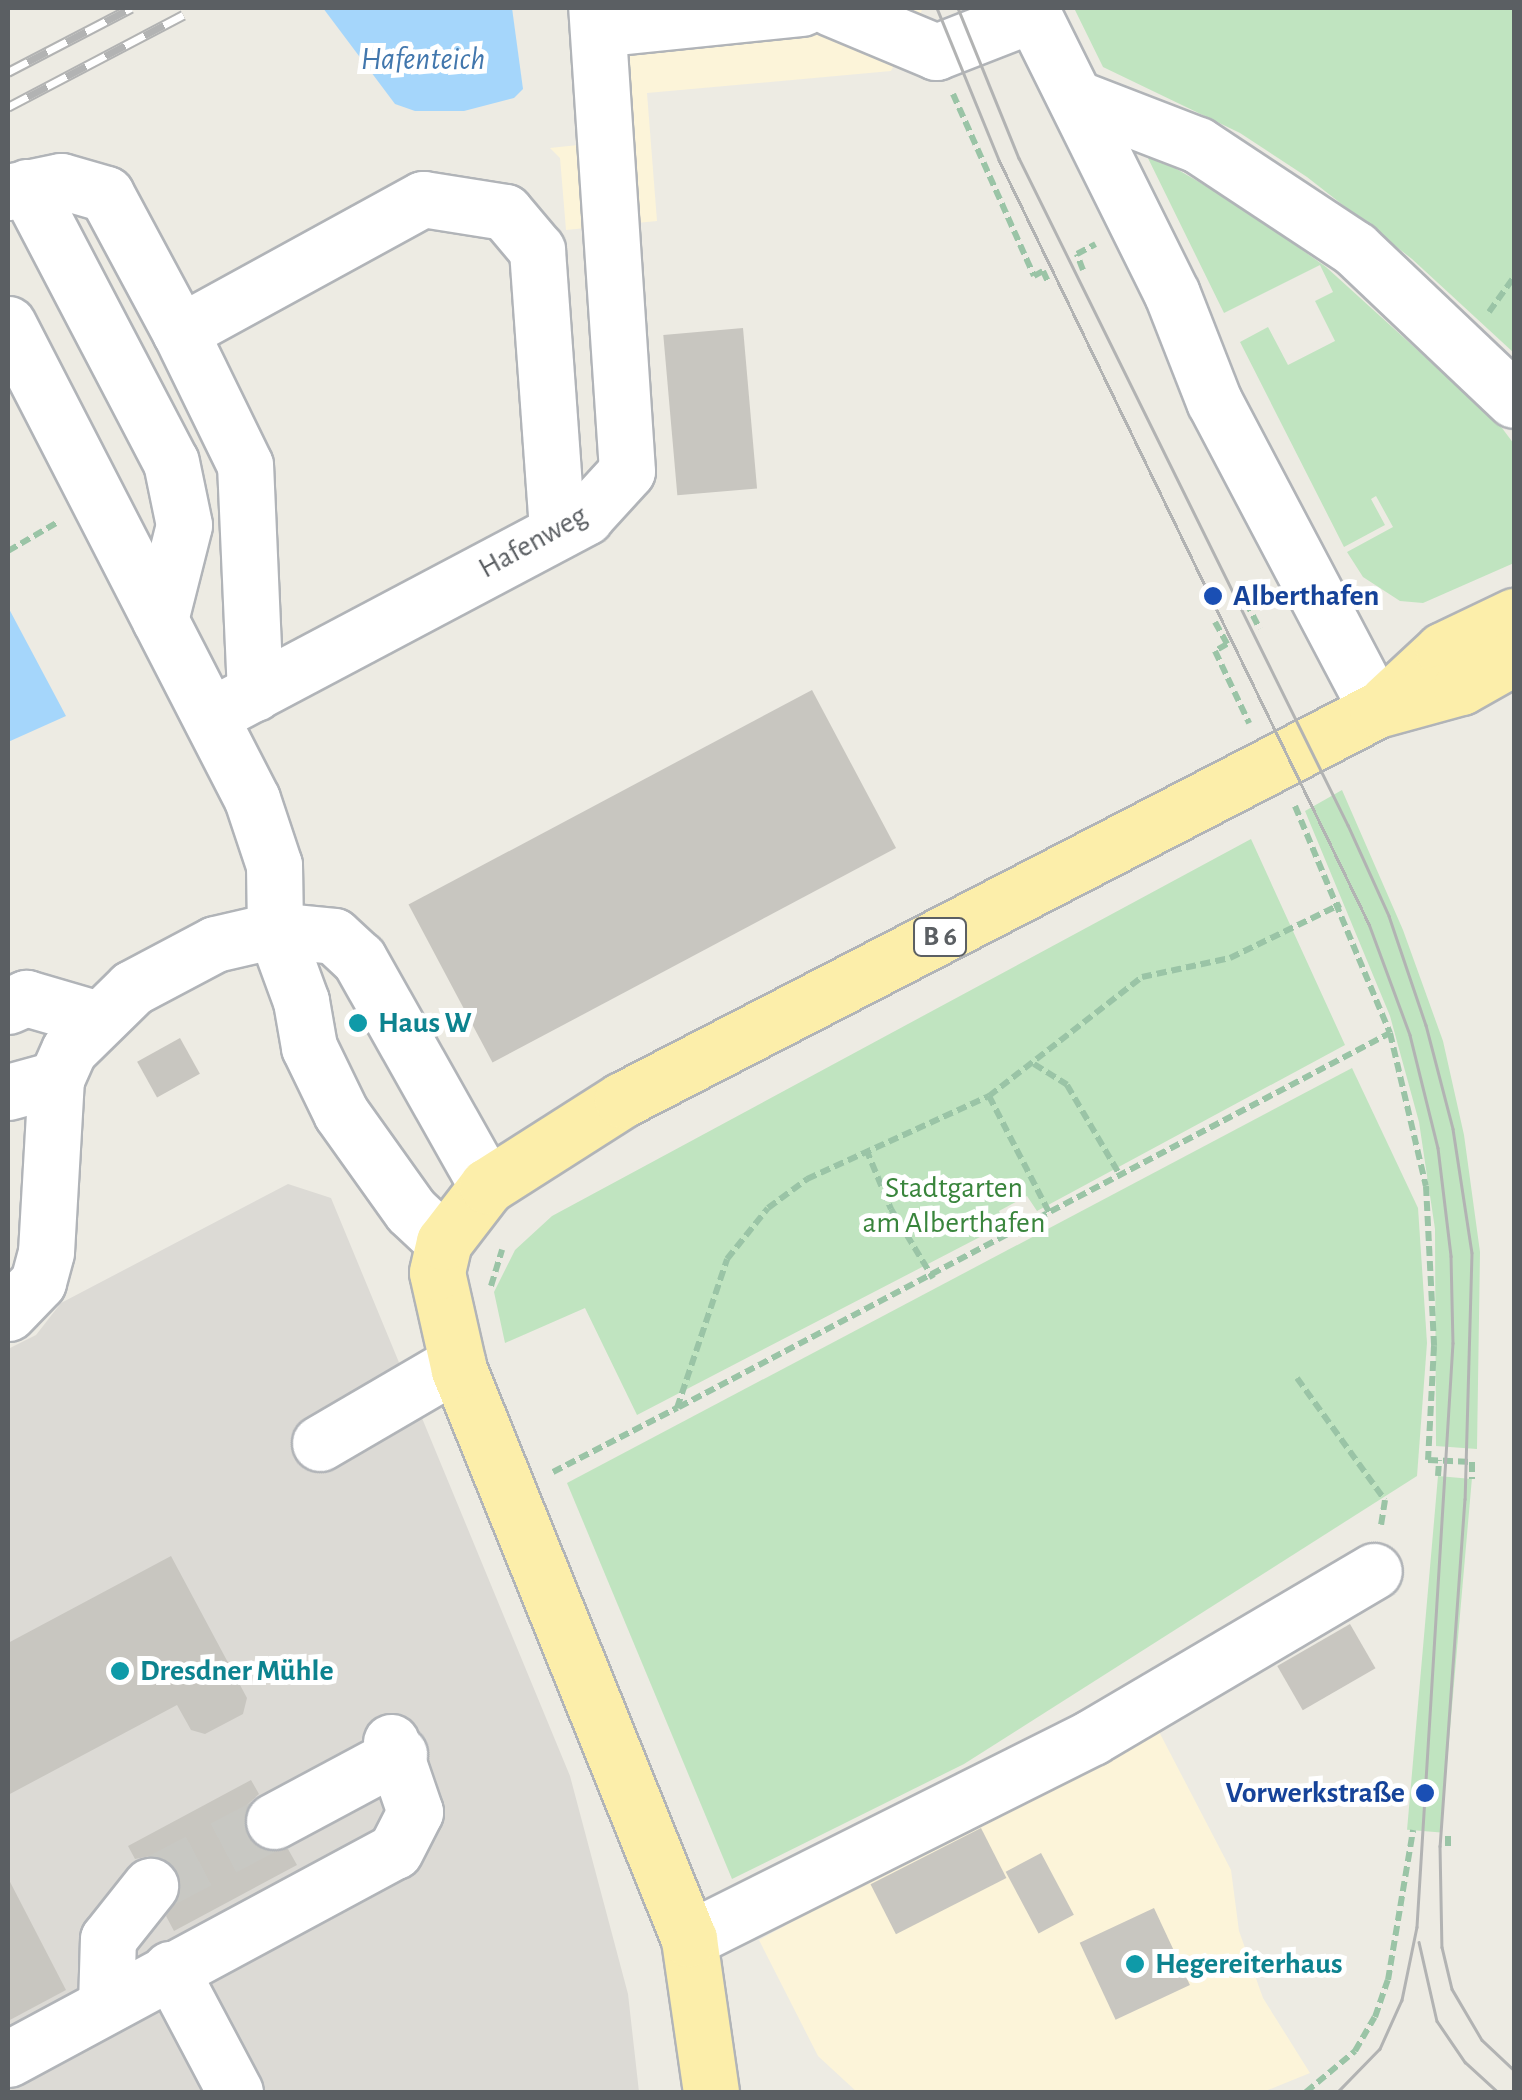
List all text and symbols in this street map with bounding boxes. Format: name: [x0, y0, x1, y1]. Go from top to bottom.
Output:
water label: Hafenteich: [361, 40, 485, 78]
street label: Hafenweg: [472, 497, 594, 587]
place label: Alberthafen: [1233, 578, 1379, 614]
marker: Alberthafen: [1202, 585, 1224, 607]
road number: B 6: [912, 914, 968, 960]
place label: Haus W: [378, 1005, 472, 1041]
marker: Haus W: [347, 1012, 369, 1034]
park label: Stadtgarten am Alberthafen: [863, 1170, 1045, 1240]
place label: Dresdner Mühle: [140, 1653, 334, 1689]
marker: Dresdner Mühle: [109, 1660, 131, 1682]
place label: Vorwerkstraße: [1225, 1775, 1405, 1811]
marker: Vorwerkstraße: [1414, 1782, 1436, 1804]
place label: Hegereiterhaus: [1155, 1946, 1342, 1982]
marker: Hegereiterhaus: [1124, 1953, 1146, 1975]

